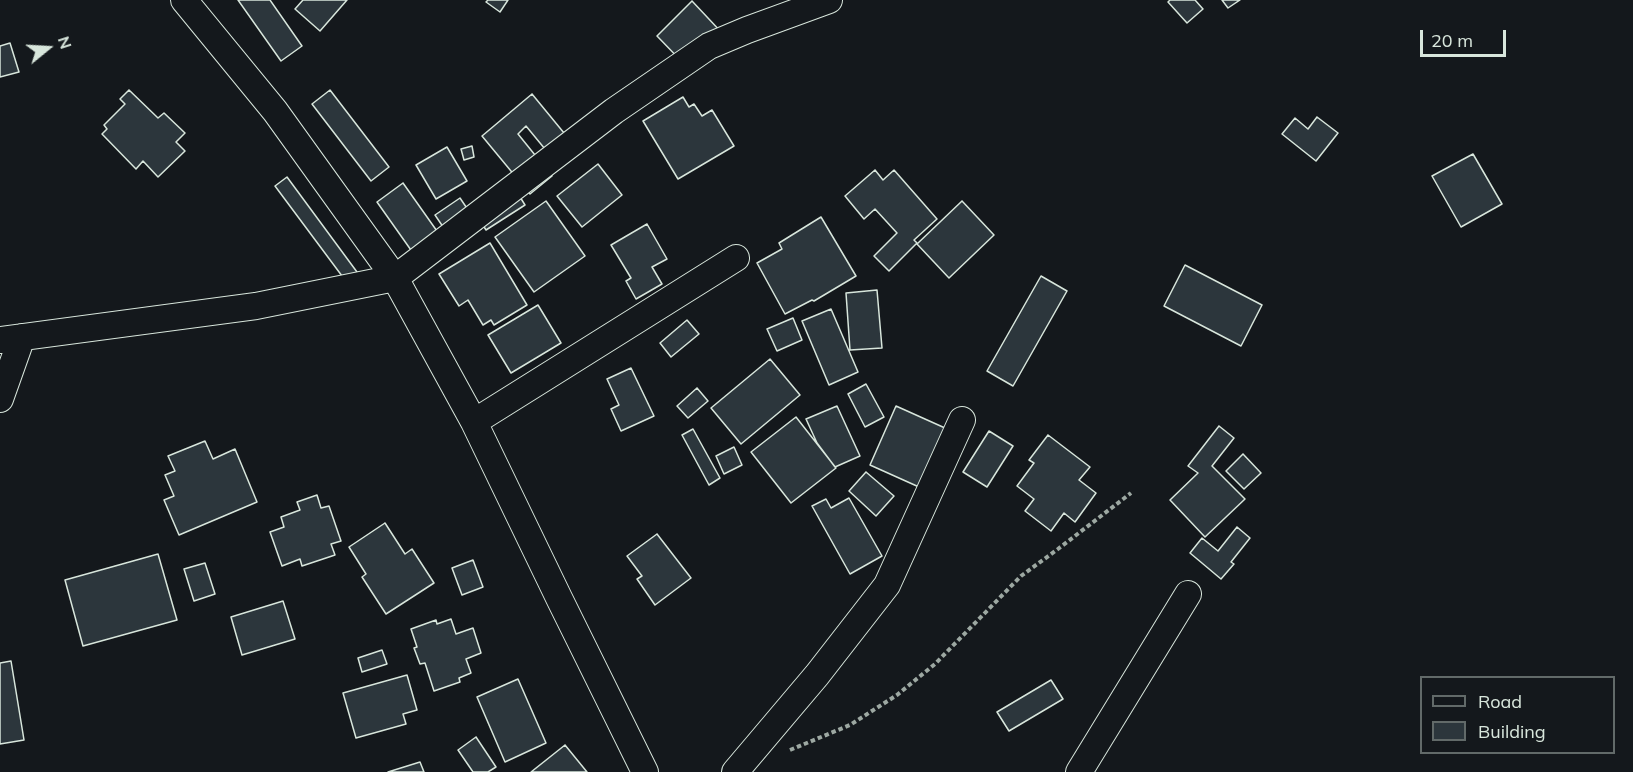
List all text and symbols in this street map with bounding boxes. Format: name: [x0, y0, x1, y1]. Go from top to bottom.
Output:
north arrow: [18, 18, 78, 78]
scale bar: [1423, 18, 1508, 56]
text: 20 m: [1431, 29, 1473, 52]
text: N: [54, 34, 76, 51]
legend: [1420, 676, 1615, 754]
text: Road: [1478, 690, 1522, 713]
text: Building: [1478, 720, 1546, 743]

